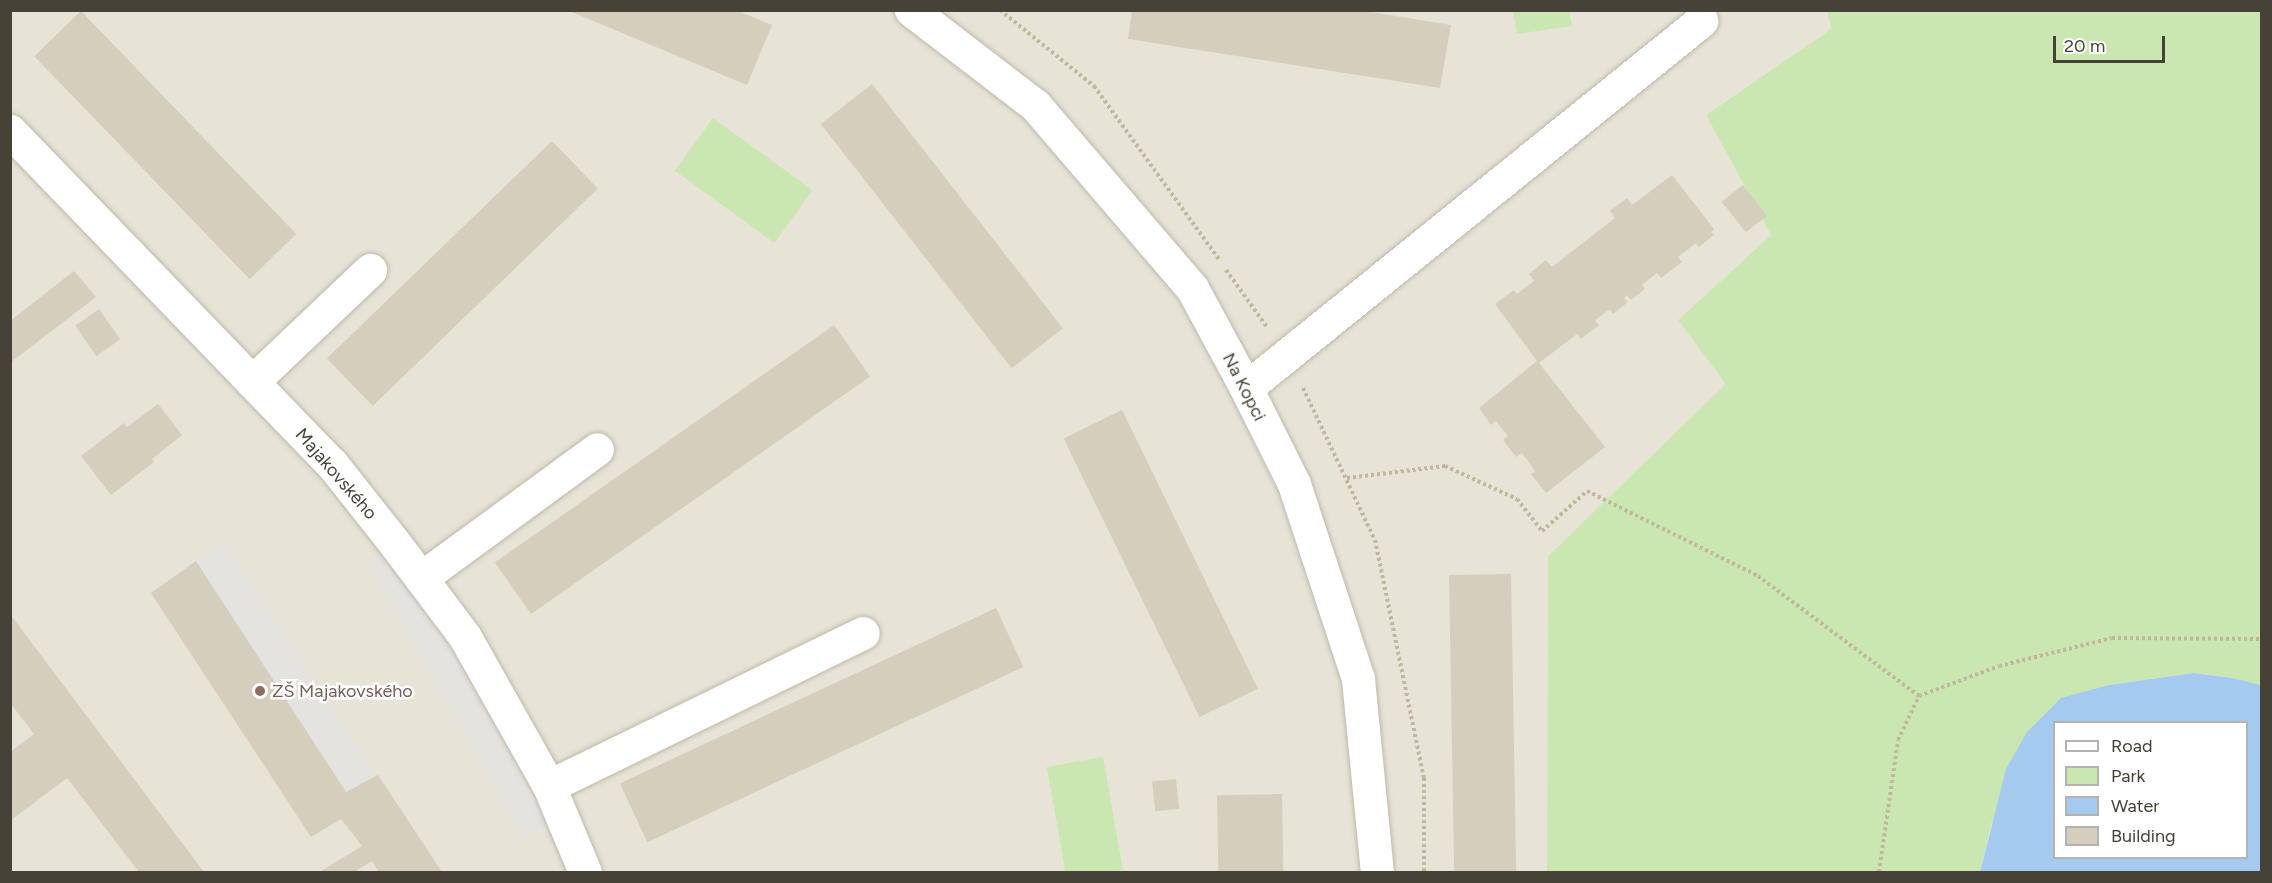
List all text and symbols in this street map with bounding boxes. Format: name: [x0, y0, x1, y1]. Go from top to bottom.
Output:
scale bar: [2056, 24, 2168, 62]
text: 20 m: [2064, 35, 2105, 57]
street label: Na Kopci: [1218, 349, 1270, 425]
street label: Majakovského: [291, 424, 381, 524]
place label: ZŠ Majakovského: [272, 680, 413, 702]
marker: ZŠ Majakovského: [253, 684, 267, 698]
legend: [2053, 721, 2248, 859]
text: Road: [2111, 735, 2152, 757]
text: Park: [2111, 765, 2145, 787]
text: Water: [2111, 795, 2159, 817]
text: Building: [2111, 825, 2176, 847]

